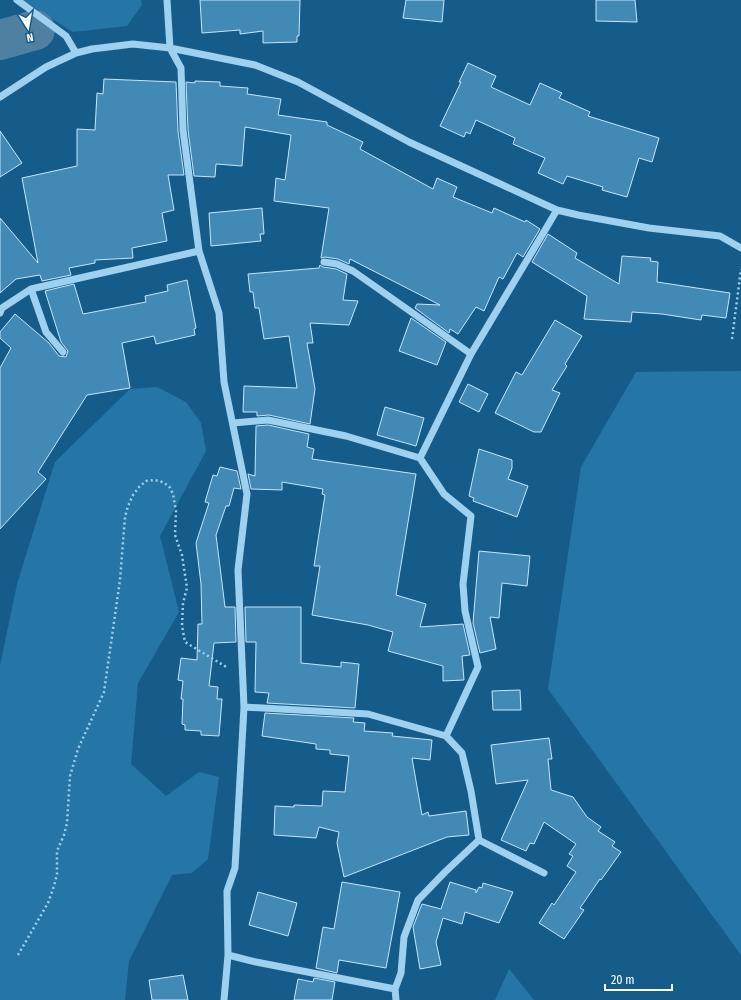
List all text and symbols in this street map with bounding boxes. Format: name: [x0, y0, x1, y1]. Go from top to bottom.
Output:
north arrow: [8, 8, 48, 48]
text: N: [25, 30, 34, 44]
scale bar: [605, 966, 672, 992]
text: 20 m: [611, 973, 635, 987]

